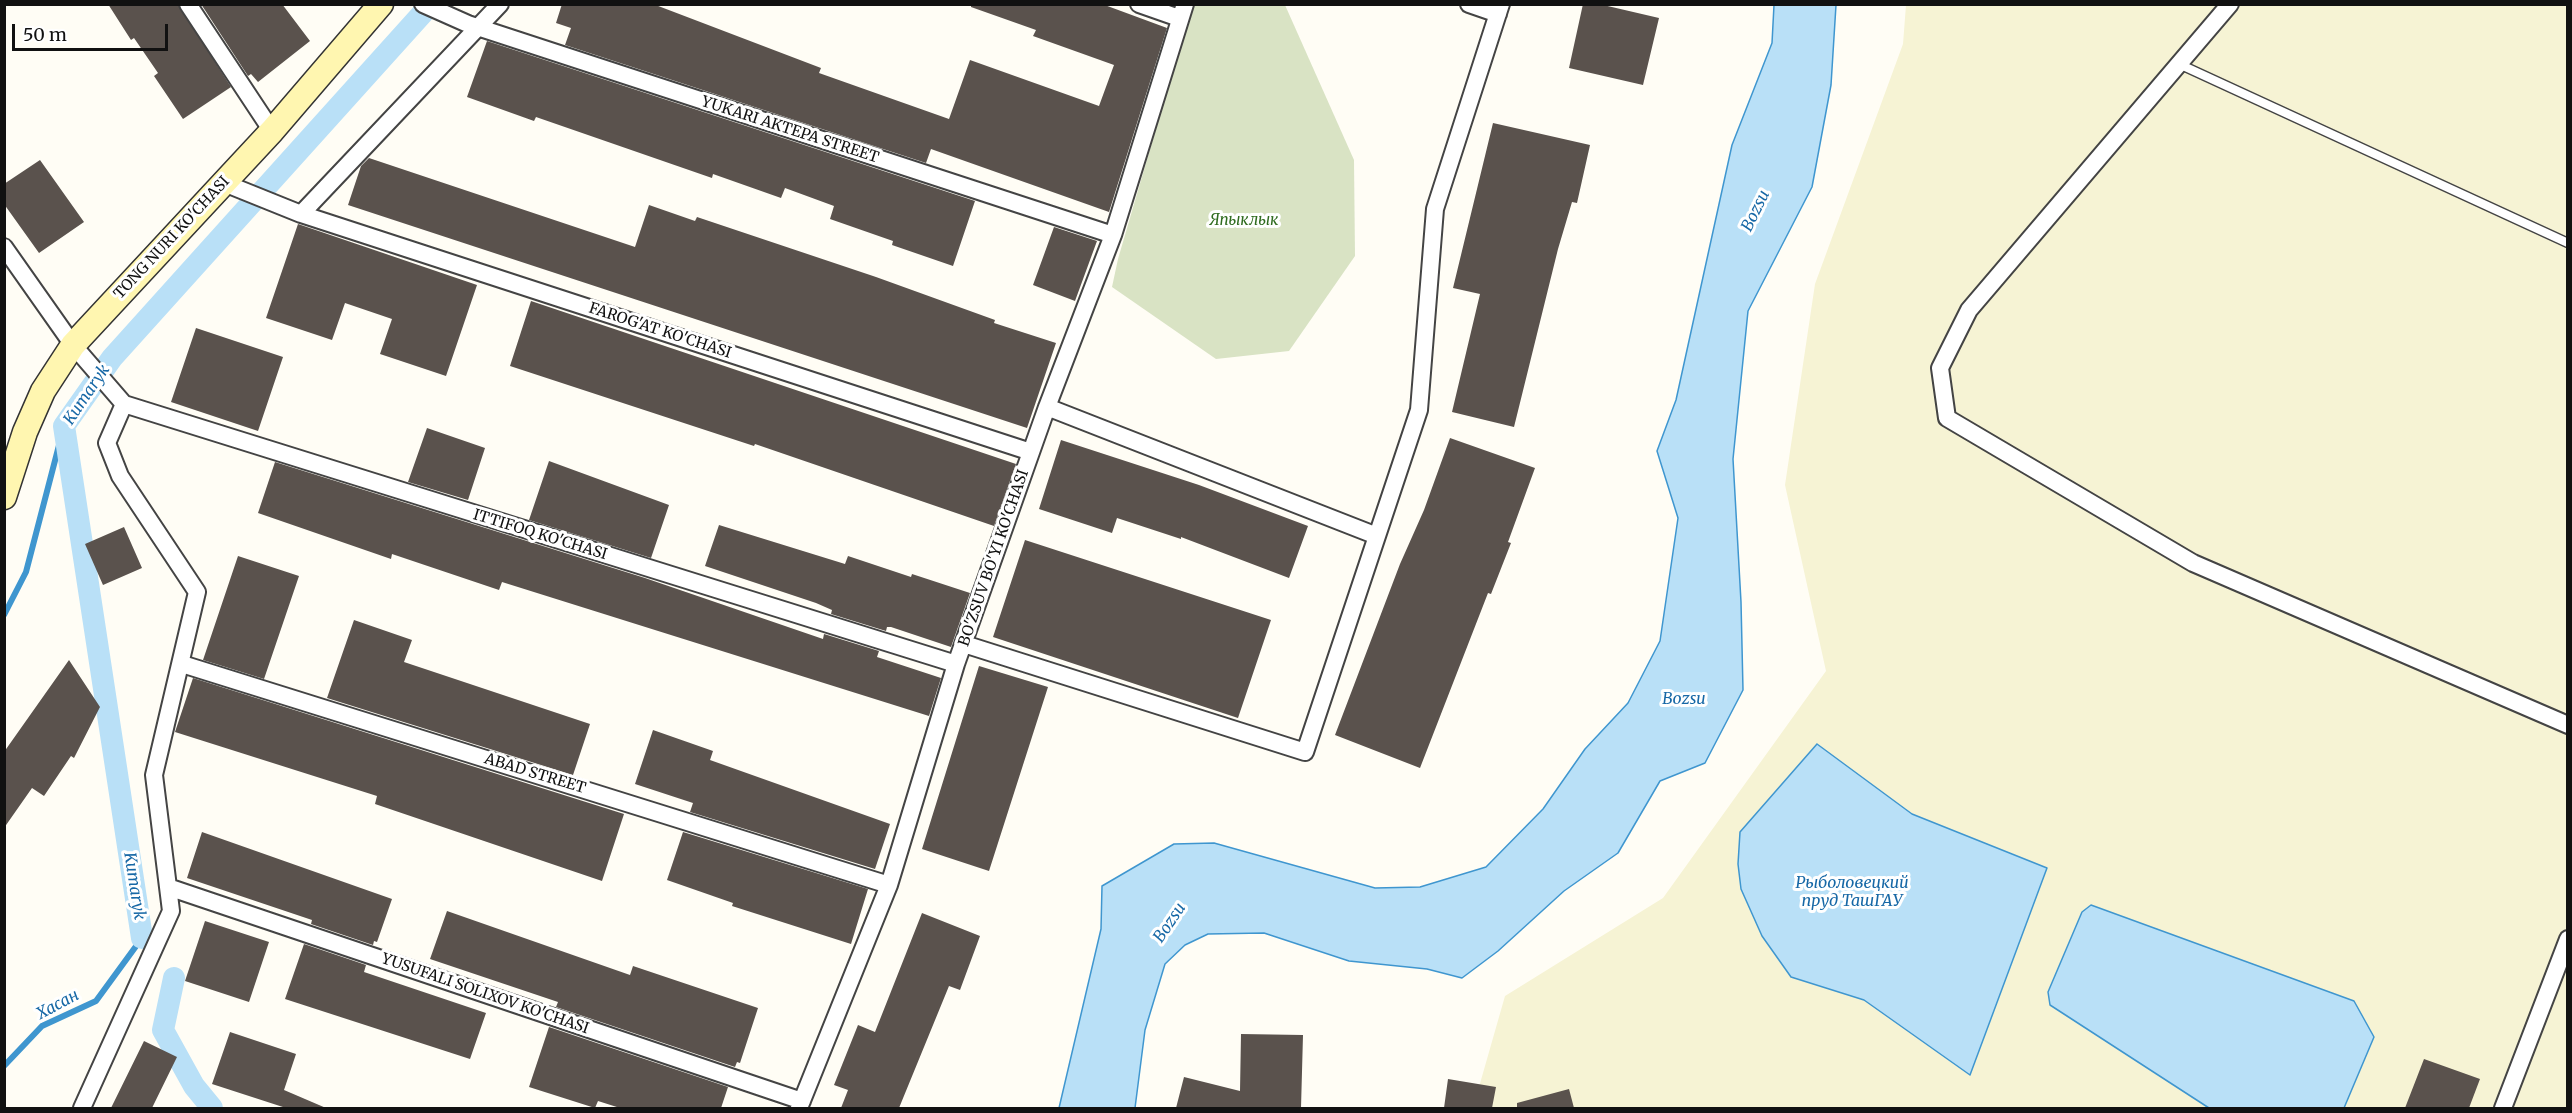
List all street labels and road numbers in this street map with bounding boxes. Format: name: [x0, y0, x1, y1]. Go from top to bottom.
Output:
street label: YUKARI AKTEPA STREET: [699, 93, 881, 167]
street label: TONG NURI KO'CHASI: [110, 173, 234, 303]
street label: FAROG'AT KO'CHASI: [587, 300, 733, 362]
street label: BO'ZSUV BO'YI KO'CHASI: [955, 467, 1033, 649]
street label: ITTIFOQ KO'CHASI: [471, 506, 609, 564]
street label: ABAD STREET: [482, 750, 588, 798]
street label: YUSUFALI SOLIXOV KO'CHASI: [379, 950, 591, 1038]

